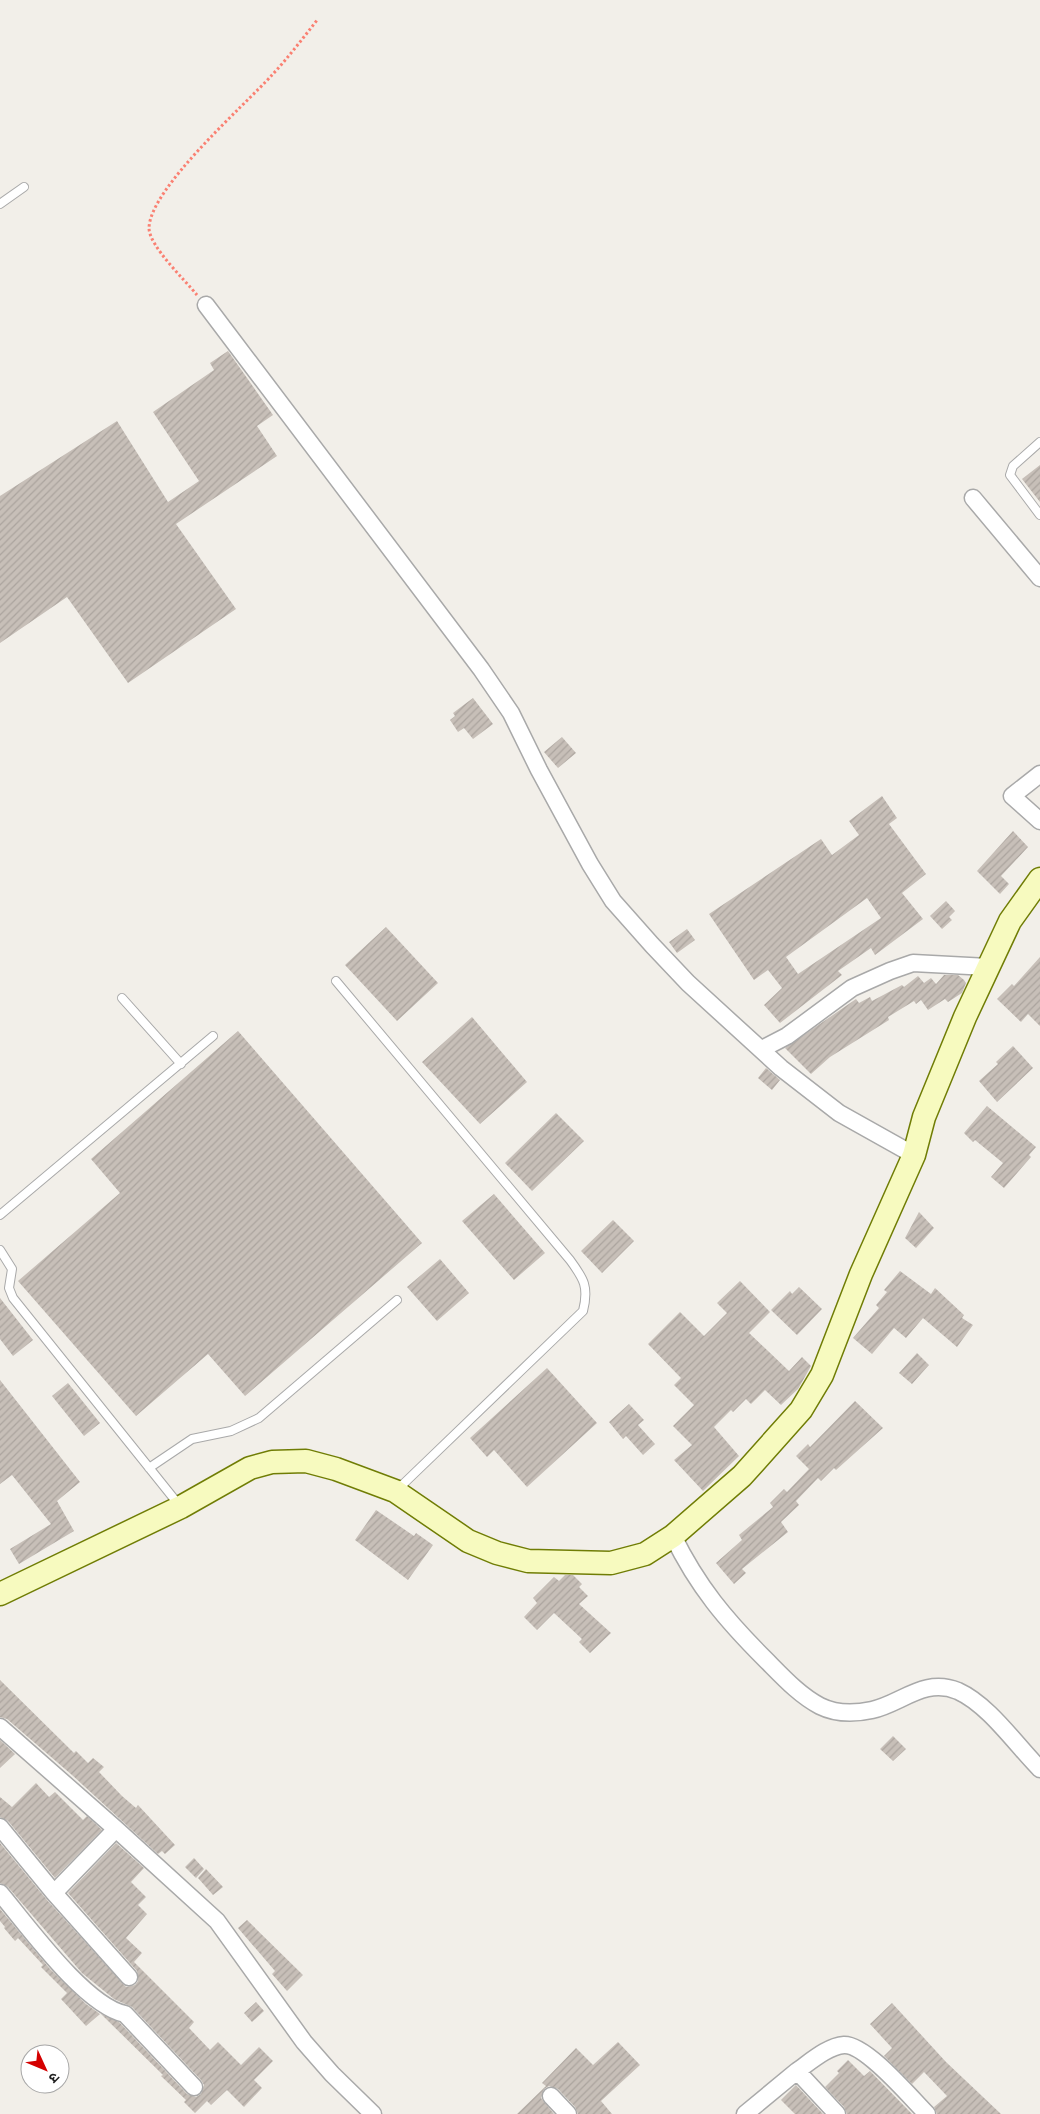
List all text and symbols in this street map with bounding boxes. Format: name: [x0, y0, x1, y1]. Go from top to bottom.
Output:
north arrow: [20, 2044, 70, 2094]
text: उ: [44, 2069, 63, 2087]

